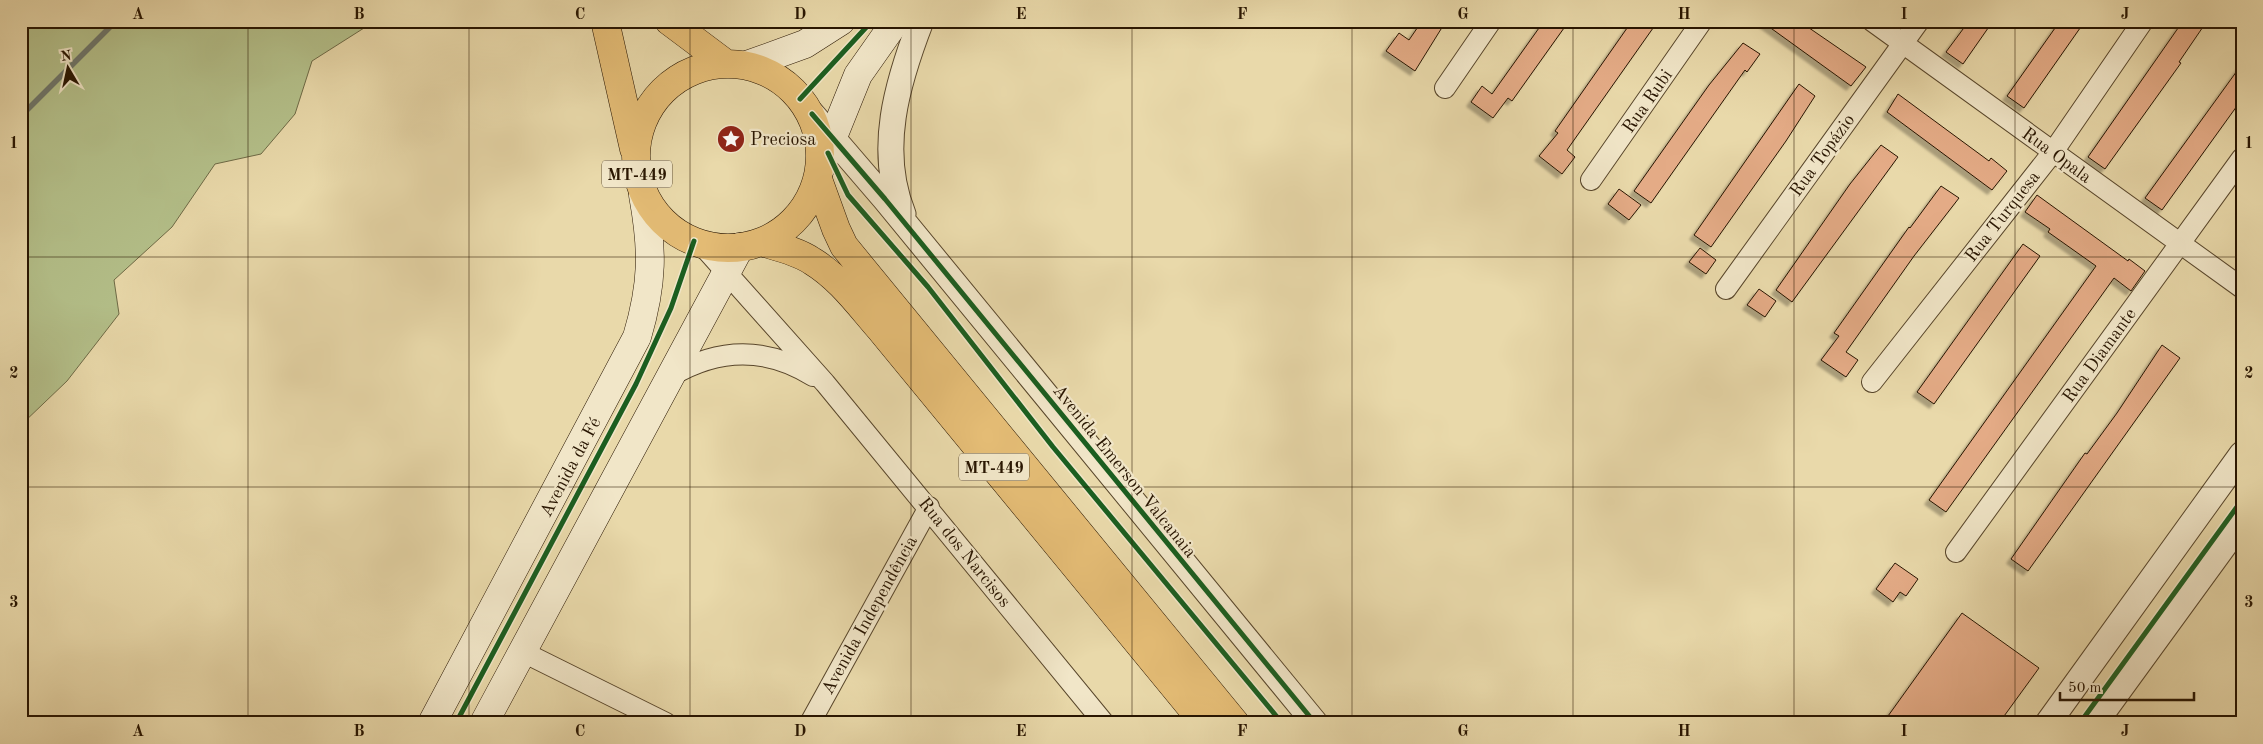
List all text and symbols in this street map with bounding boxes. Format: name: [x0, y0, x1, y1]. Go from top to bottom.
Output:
text: A: [132, 7, 144, 23]
text: B: [353, 7, 365, 23]
text: C: [575, 7, 585, 23]
text: D: [794, 7, 806, 23]
text: E: [1015, 7, 1027, 23]
text: F: [1237, 7, 1248, 23]
text: G: [1457, 7, 1469, 23]
text: H: [1677, 7, 1691, 23]
text: I: [1900, 7, 1908, 23]
text: J: [2121, 7, 2130, 23]
north arrow: [42, 42, 92, 92]
text: N: [60, 48, 73, 64]
street label: Rua Rubi: [1620, 66, 1676, 137]
street label: Rua Topázio: [1787, 111, 1859, 200]
place icon: Preciosa: [716, 124, 746, 154]
street label: Rua Opala: [2018, 125, 2095, 187]
place label: Preciosa: [750, 131, 816, 149]
text: 1: [9, 136, 19, 152]
text: 1: [2244, 136, 2254, 152]
road number: MT-449: [602, 160, 672, 188]
street label: Rua Turquesa: [1962, 168, 2044, 265]
street label: Rua Diamante: [2060, 305, 2140, 406]
text: 2: [9, 366, 19, 382]
text: 2: [2244, 366, 2254, 382]
street label: Avenida Emerson Valcanaia: [1049, 382, 1199, 562]
street label: Avenida da Fé: [537, 415, 605, 520]
road number: MT-449: [959, 454, 1029, 481]
street label: Rua dos Narcisos: [915, 495, 1014, 611]
street label: Avenida Independência: [819, 533, 921, 698]
text: 3: [9, 595, 19, 611]
text: 3: [2244, 595, 2254, 611]
scale bar: [2060, 669, 2194, 701]
text: 50 m: [2068, 681, 2102, 696]
text: A: [132, 724, 144, 740]
text: B: [353, 724, 365, 740]
text: C: [575, 724, 585, 740]
text: D: [794, 724, 806, 740]
text: E: [1015, 724, 1027, 740]
text: F: [1237, 724, 1248, 740]
text: G: [1457, 724, 1469, 740]
text: H: [1677, 724, 1691, 740]
text: I: [1900, 724, 1908, 740]
text: J: [2121, 724, 2130, 740]

